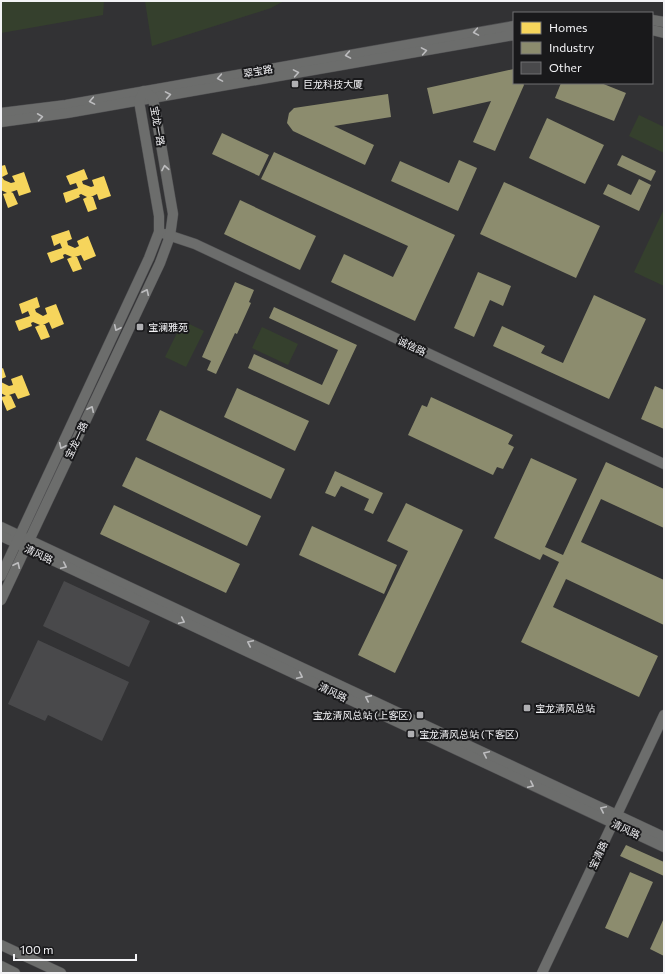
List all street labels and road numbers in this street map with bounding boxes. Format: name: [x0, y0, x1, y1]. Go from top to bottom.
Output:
street label: 翠宝路: [242, 62, 274, 80]
street label: 宝龙一路: [149, 105, 167, 147]
street label: 诚信路: [396, 334, 428, 358]
street label: 宝龙一路: [62, 419, 90, 461]
street label: 清风路: [23, 542, 55, 566]
street label: 清风路: [317, 680, 349, 704]
street label: 清风路: [610, 817, 642, 841]
street label: 宝清路: [586, 839, 610, 871]

